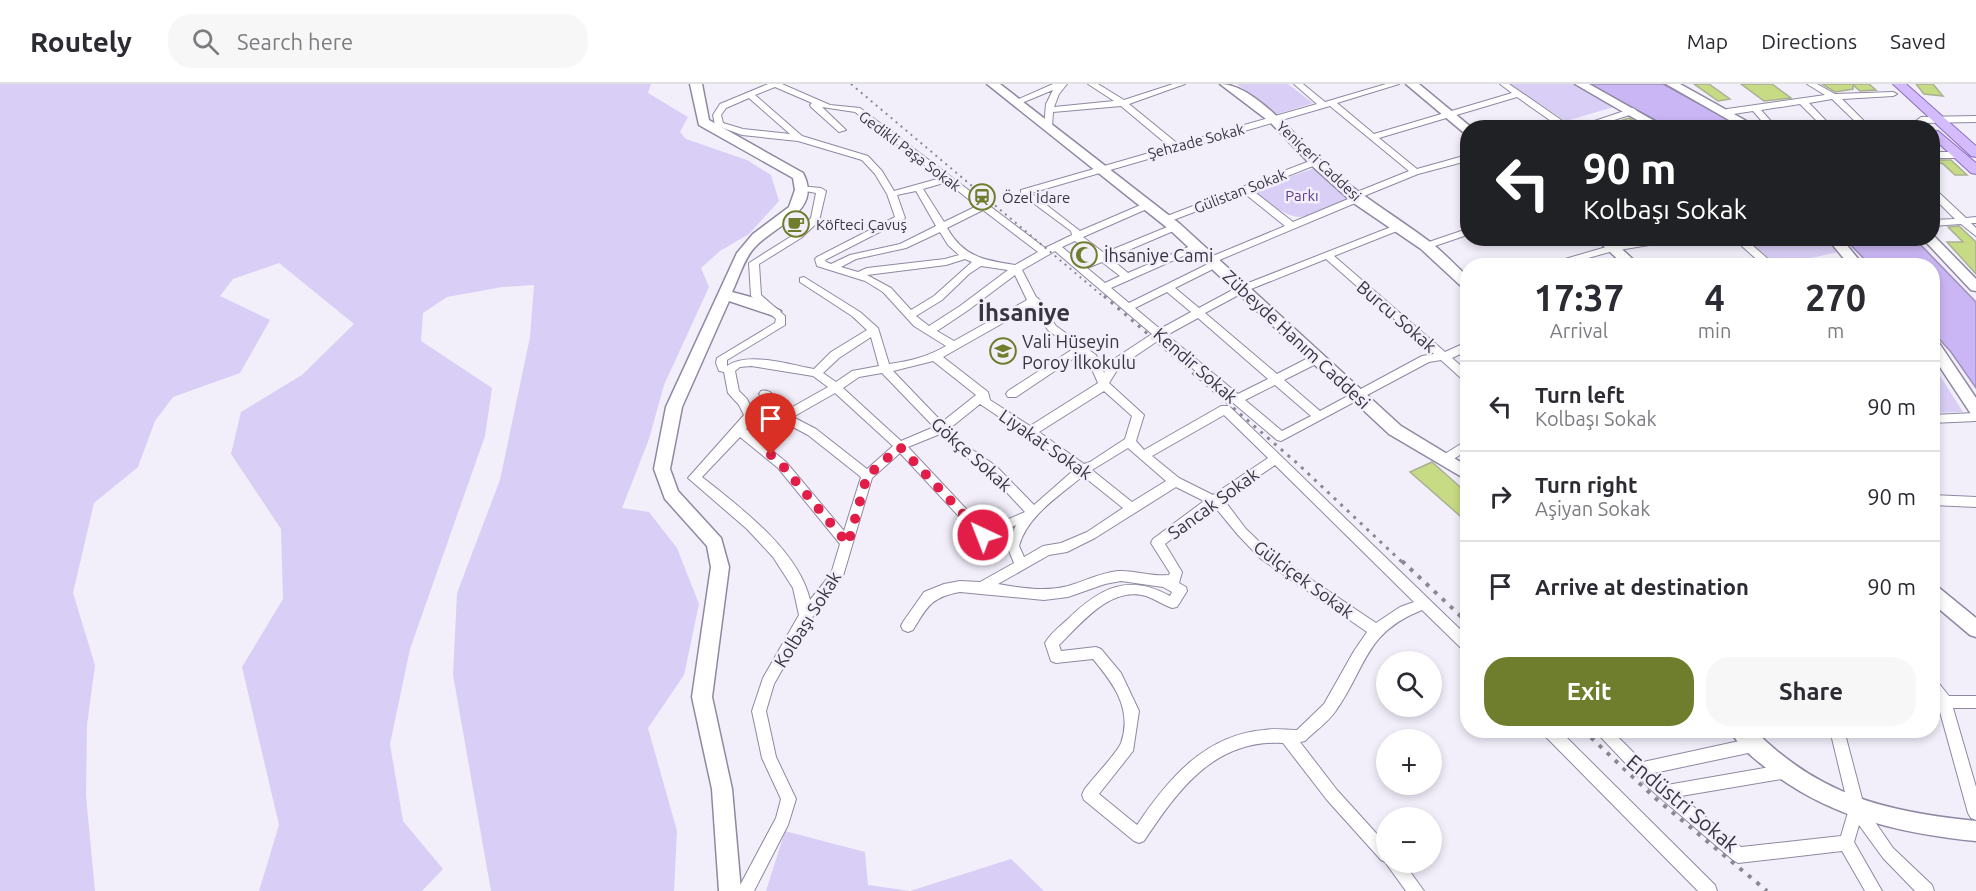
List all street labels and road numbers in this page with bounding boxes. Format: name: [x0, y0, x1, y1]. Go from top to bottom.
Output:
street label: Gedikli Paşa Sokak: [856, 107, 965, 195]
street label: Yeniçeri Caddesi: [1273, 117, 1365, 205]
street label: Şehzade Sokak: [1146, 120, 1247, 162]
street label: Gülistan Sokak: [1191, 165, 1289, 216]
street label: Zübeyde Hanım Caddesi: [1219, 266, 1375, 412]
street label: Burcu Sokak: [1353, 276, 1441, 356]
street label: Kendir Sokak: [1150, 323, 1242, 407]
street label: Liyakat Sokak: [996, 405, 1096, 483]
street label: Gökçe Sokak: [928, 413, 1016, 495]
street label: Sancak Sokak: [1164, 463, 1262, 543]
street label: Gülçiçek Sokak: [1250, 536, 1358, 622]
street label: Kolbaşı Sokak: [770, 567, 844, 671]
street label: Endüstri Sokak: [1622, 749, 1744, 857]

